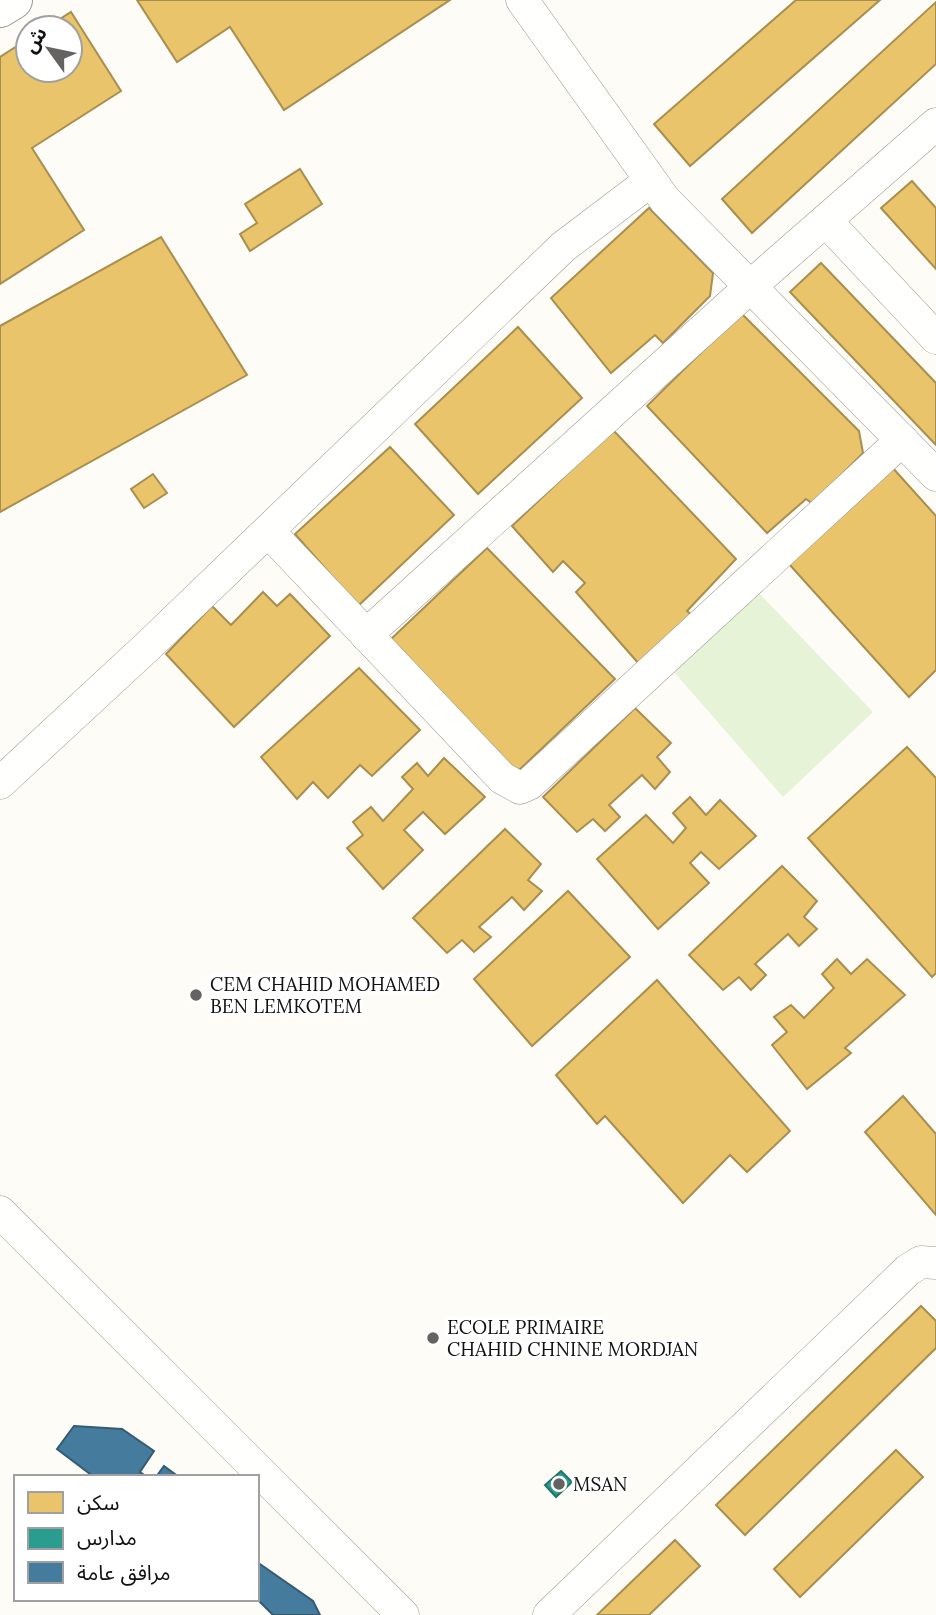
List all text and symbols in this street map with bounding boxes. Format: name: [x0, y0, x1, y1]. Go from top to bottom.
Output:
north arrow: [14, 14, 84, 84]
text: ش: [18, 22, 52, 57]
place label: CEM CHAHID MOHAMED BEN LEMKOTEM: [210, 972, 440, 1018]
marker: CEM CHAHID MOHAMED BEN LEMKOTEM: [188, 987, 204, 1003]
place label: ECOLE PRIMAIRE CHAHID CHNINE MORDJAN: [447, 1315, 698, 1361]
marker: ECOLE PRIMAIRE CHAHID CHNINE MORDJAN: [425, 1330, 441, 1346]
place label: MSAN: [573, 1472, 628, 1496]
legend: [14, 1475, 259, 1601]
marker: MSAN: [551, 1476, 567, 1492]
text: سكن: [77, 1489, 119, 1516]
text: مدارس: [77, 1524, 137, 1551]
text: مرافق عامة: [77, 1559, 171, 1586]

